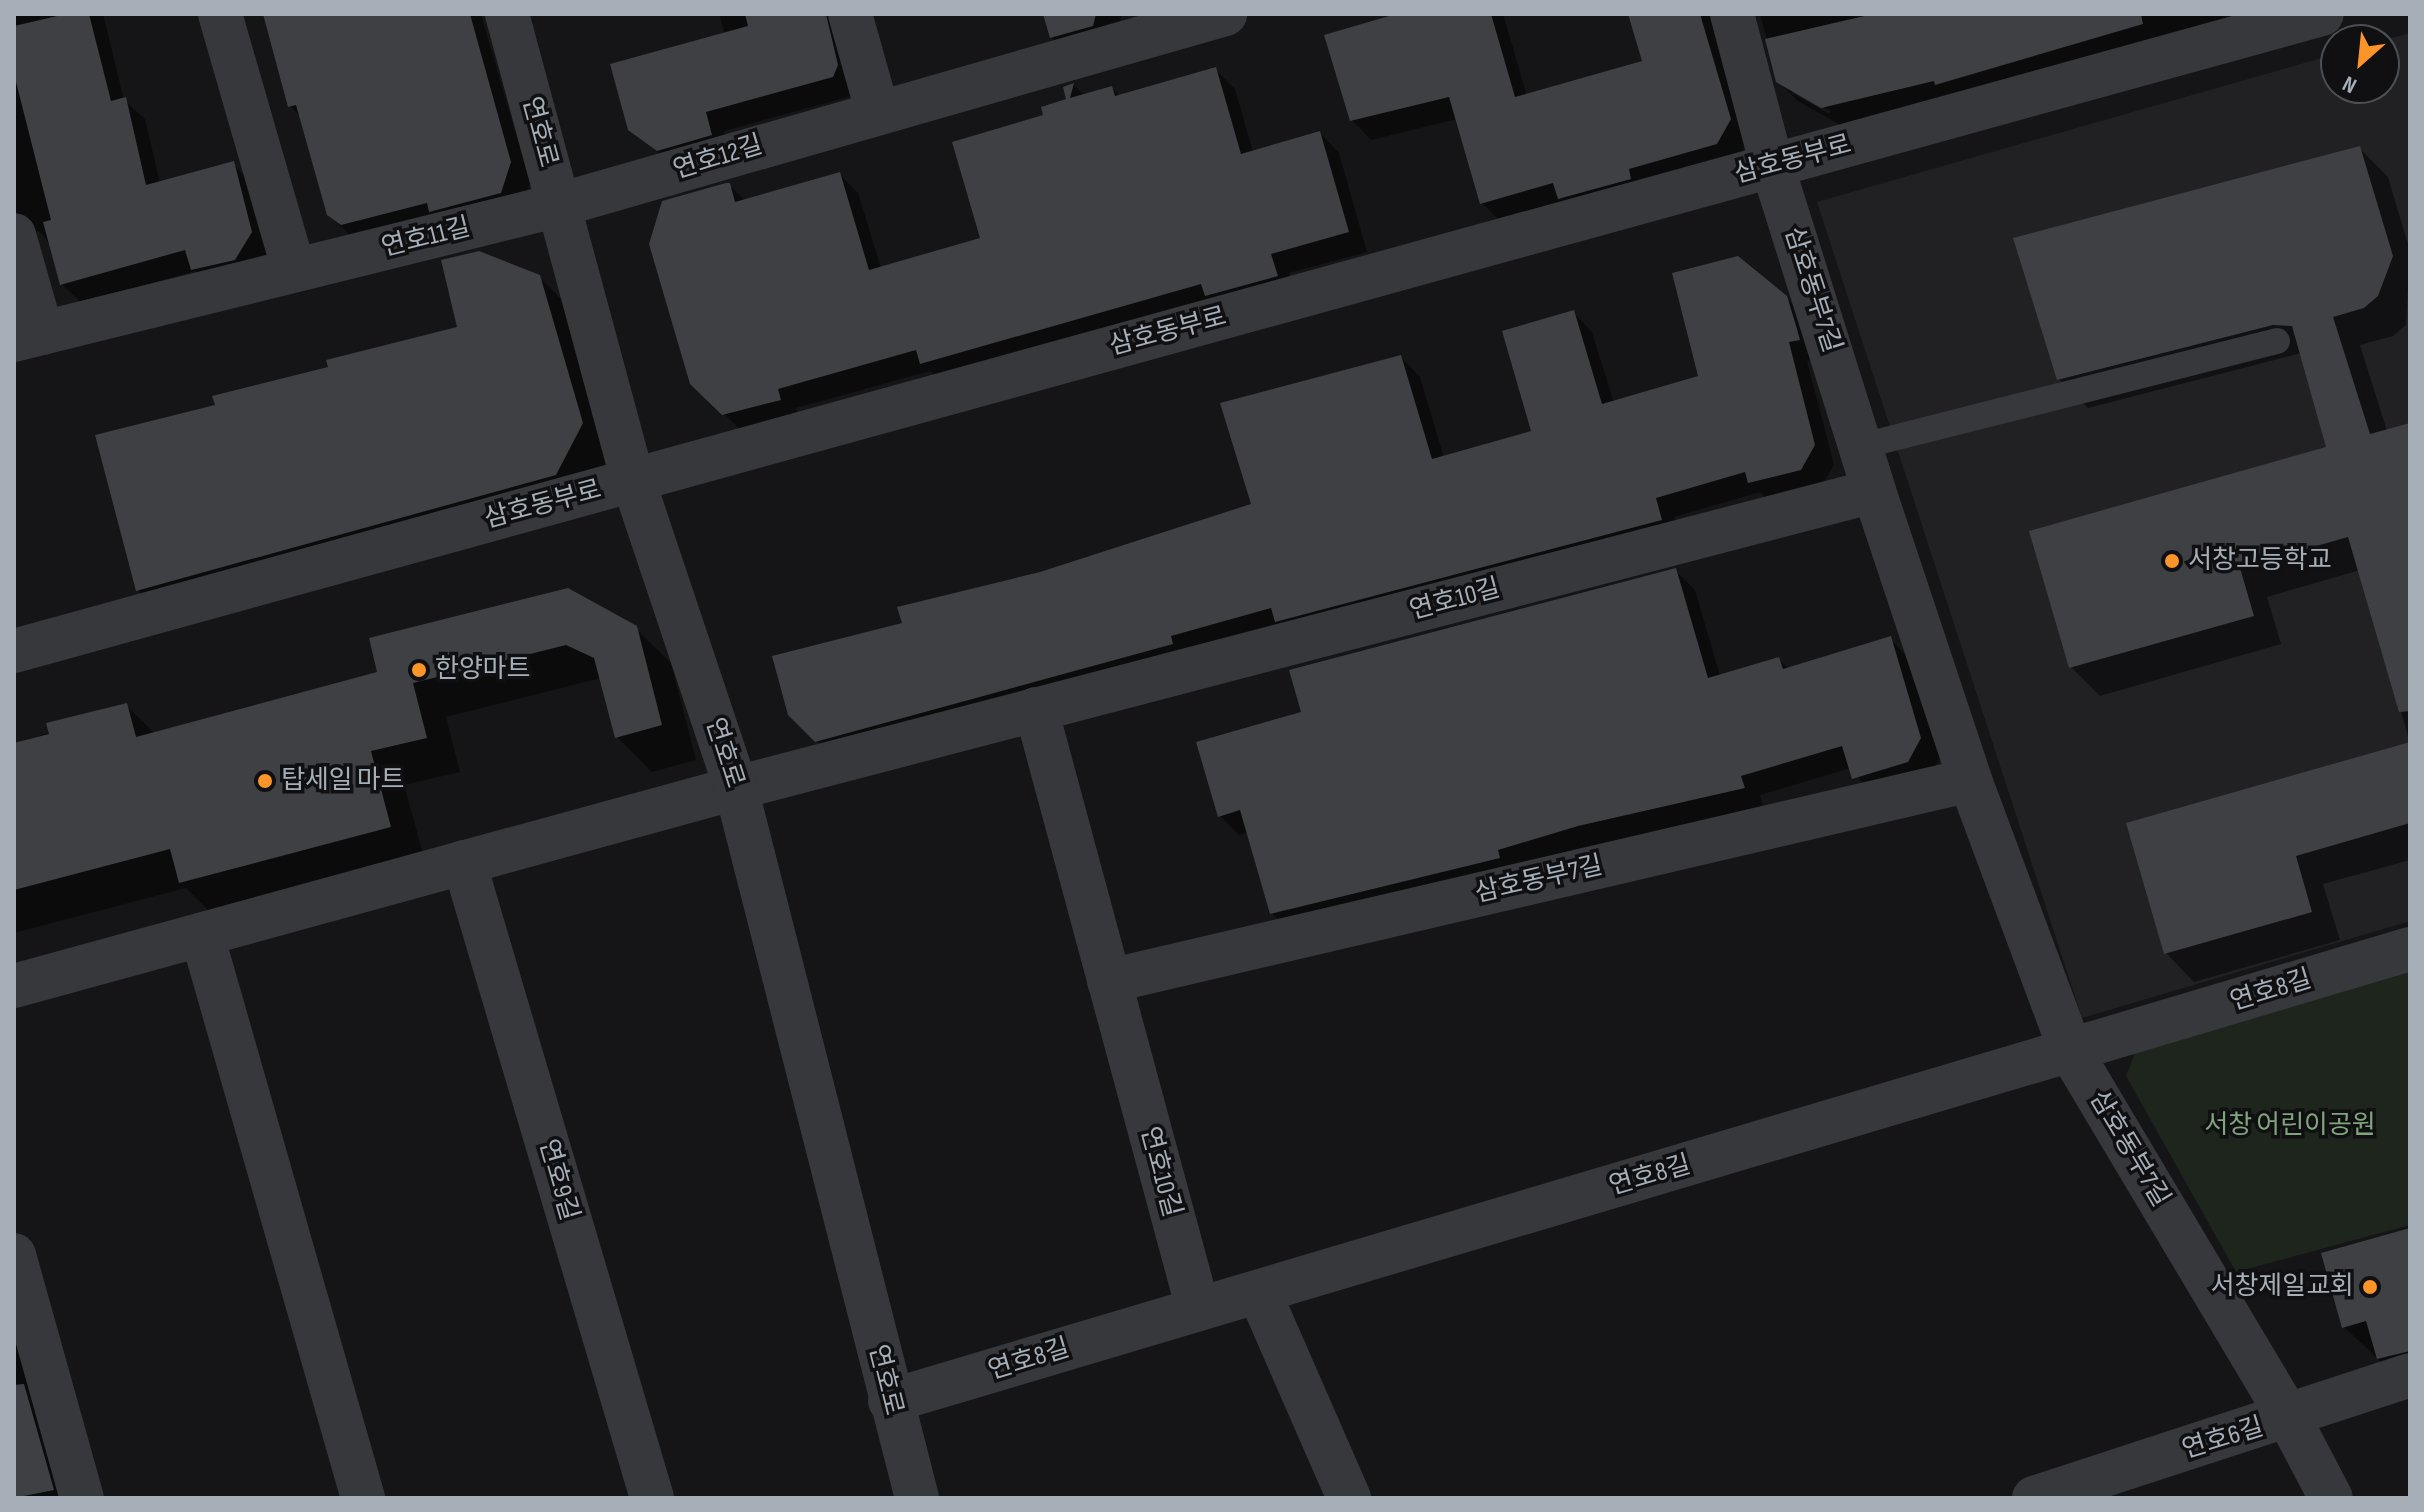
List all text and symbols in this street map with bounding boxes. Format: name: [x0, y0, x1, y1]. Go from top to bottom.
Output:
north arrow: [2320, 24, 2400, 104]
text: N: [2338, 69, 2361, 99]
street label: 연호로: [515, 93, 563, 171]
street label: 삼호동부로: [1731, 129, 1855, 191]
street label: 연호12길: [670, 130, 766, 186]
street label: 연호11길: [379, 212, 473, 264]
street label: 삼호동부7길: [1777, 223, 1847, 357]
street label: 삼호동부로: [1106, 301, 1230, 363]
street label: 삼호동부로: [481, 474, 605, 536]
place label: 서창고등학교: [2188, 545, 2332, 577]
marker: 서창고등학교: [2163, 552, 2181, 570]
street label: 연호10길: [1406, 573, 1504, 627]
place label: 한양마트: [435, 654, 531, 686]
marker: 한양마트: [410, 661, 428, 679]
street label: 연호로: [698, 714, 750, 792]
place label: 탑세일 마트: [281, 765, 405, 797]
marker: 탑세일 마트: [256, 772, 274, 790]
street label: 삼호동부7길: [1472, 850, 1606, 910]
street label: 연호8길: [2227, 964, 2315, 1018]
street label: 삼호동부7길: [2082, 1085, 2176, 1213]
park label: 서창 어린이공원: [2204, 1110, 2376, 1142]
street label: 연호10길: [1133, 1123, 1187, 1221]
street label: 연호9길: [532, 1136, 584, 1224]
street label: 연호8길: [1606, 1150, 1694, 1202]
place label: 서창제일교회: [2210, 1271, 2354, 1303]
marker: 서창제일교회: [2361, 1278, 2379, 1296]
street label: 연호8길: [985, 1333, 1073, 1387]
street label: 연호로: [861, 1341, 909, 1419]
street label: 연호6길: [2179, 1412, 2267, 1466]

